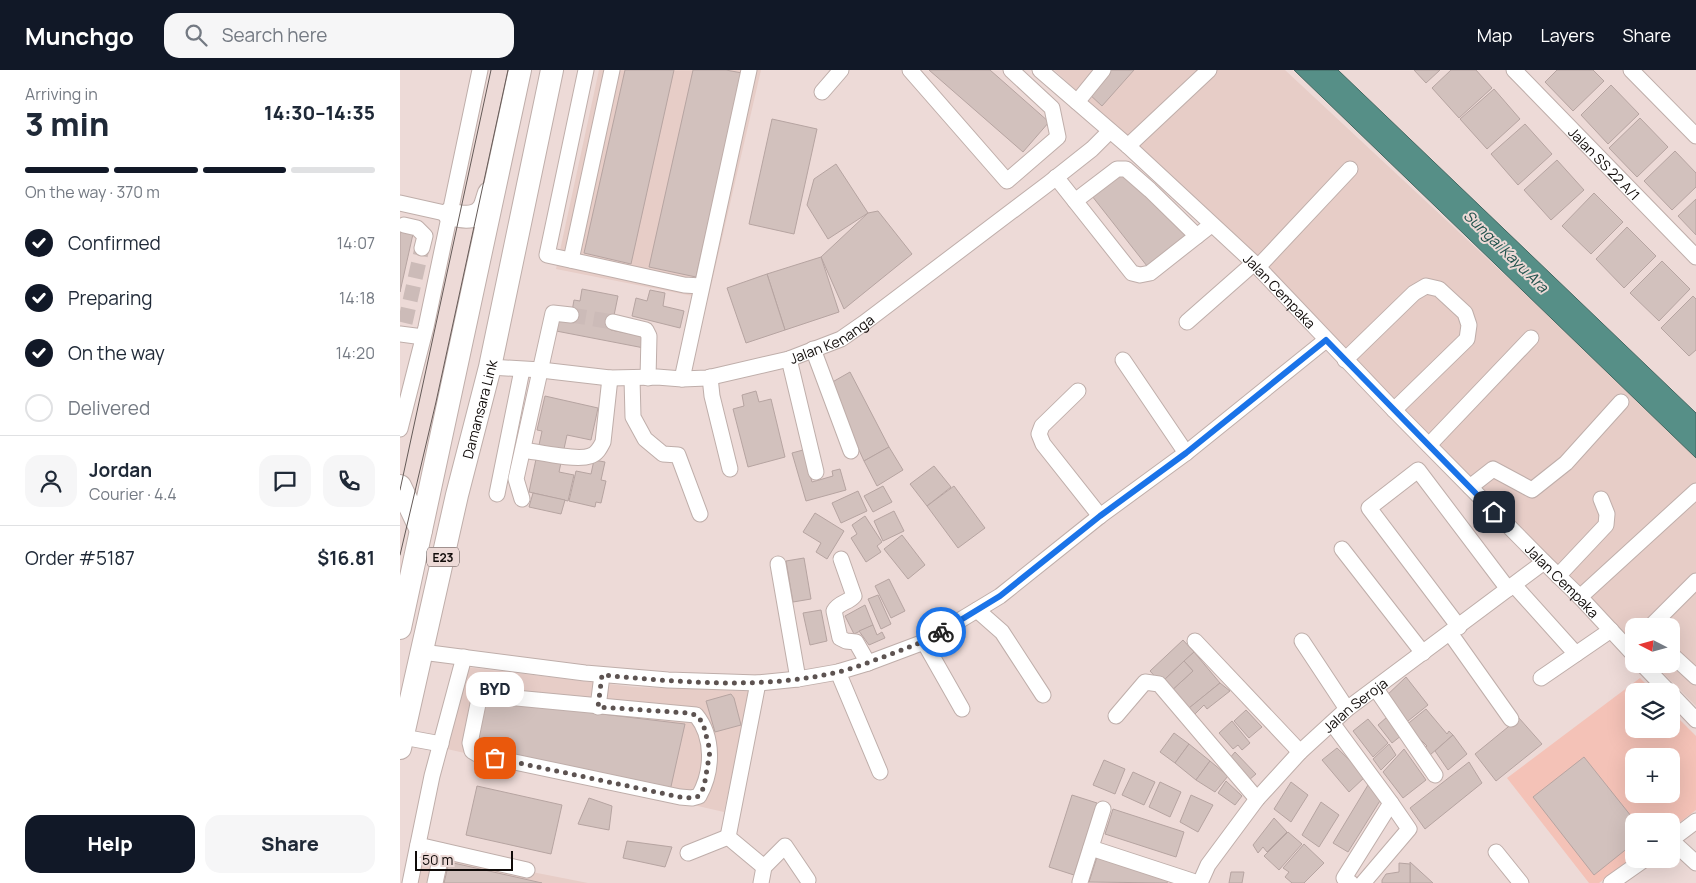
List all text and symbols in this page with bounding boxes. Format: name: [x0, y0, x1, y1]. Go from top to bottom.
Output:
search box: [164, 13, 514, 58]
text: Munchgo: [25, 19, 134, 52]
icon: search: [182, 21, 210, 49]
text: Search here: [222, 22, 327, 48]
text: Map: [1477, 23, 1512, 47]
text: Layers: [1540, 23, 1594, 47]
text: Share: [1622, 23, 1671, 47]
text: Arriving in: [25, 83, 98, 105]
text: 14:30–14:35: [264, 100, 375, 126]
text: 3 min: [25, 102, 109, 146]
street label: Jalan SS 22 A/1: [1565, 122, 1645, 204]
text: On the way · 370 m: [25, 181, 160, 203]
water label: Sungai Kayu Ara: [1459, 205, 1553, 297]
icon: check: [25, 229, 53, 257]
text: Confirmed: [68, 230, 161, 256]
text: 14:07: [337, 232, 375, 254]
street label: Jalan Cempaka: [1240, 249, 1320, 332]
icon: check: [25, 284, 53, 312]
text: Preparing: [68, 285, 153, 311]
text: 14:18: [339, 287, 375, 309]
street label: Jalan Kenanga: [786, 310, 878, 368]
icon: check: [25, 339, 53, 367]
text: On the way: [68, 340, 165, 366]
text: 14:20: [336, 342, 375, 364]
street label: Damansara Link: [457, 357, 501, 461]
text: Delivered: [68, 395, 150, 421]
button: person: [25, 455, 77, 507]
button: chat: [259, 455, 311, 507]
button: phone: [323, 455, 375, 507]
text: Jordan: [89, 457, 152, 483]
text: Courier · 4.4: [89, 483, 177, 505]
pin: [1473, 491, 1515, 533]
icon: home: [1480, 498, 1508, 526]
street label: Jalan Cempaka: [1522, 539, 1604, 621]
text: Order #5187: [25, 545, 135, 571]
text: $16.81: [317, 545, 375, 571]
road number: E23: [427, 548, 459, 567]
courier: [916, 607, 966, 657]
icon: bike: [927, 618, 955, 646]
north arrow: [1625, 618, 1680, 672]
map controls: [1625, 618, 1680, 868]
callout: BYD: [466, 673, 524, 708]
street label: Jalan Seroja: [1318, 673, 1391, 736]
text: BYD: [479, 678, 511, 700]
button: layers: [1625, 683, 1680, 738]
pin: [474, 737, 516, 779]
icon: bag: [481, 744, 509, 772]
button: +: [1625, 748, 1680, 803]
button: −: [1625, 813, 1680, 868]
button: Help: [25, 815, 195, 873]
button: Share: [205, 815, 375, 873]
scale bar: [415, 848, 512, 871]
text: 50 m: [422, 850, 453, 869]

